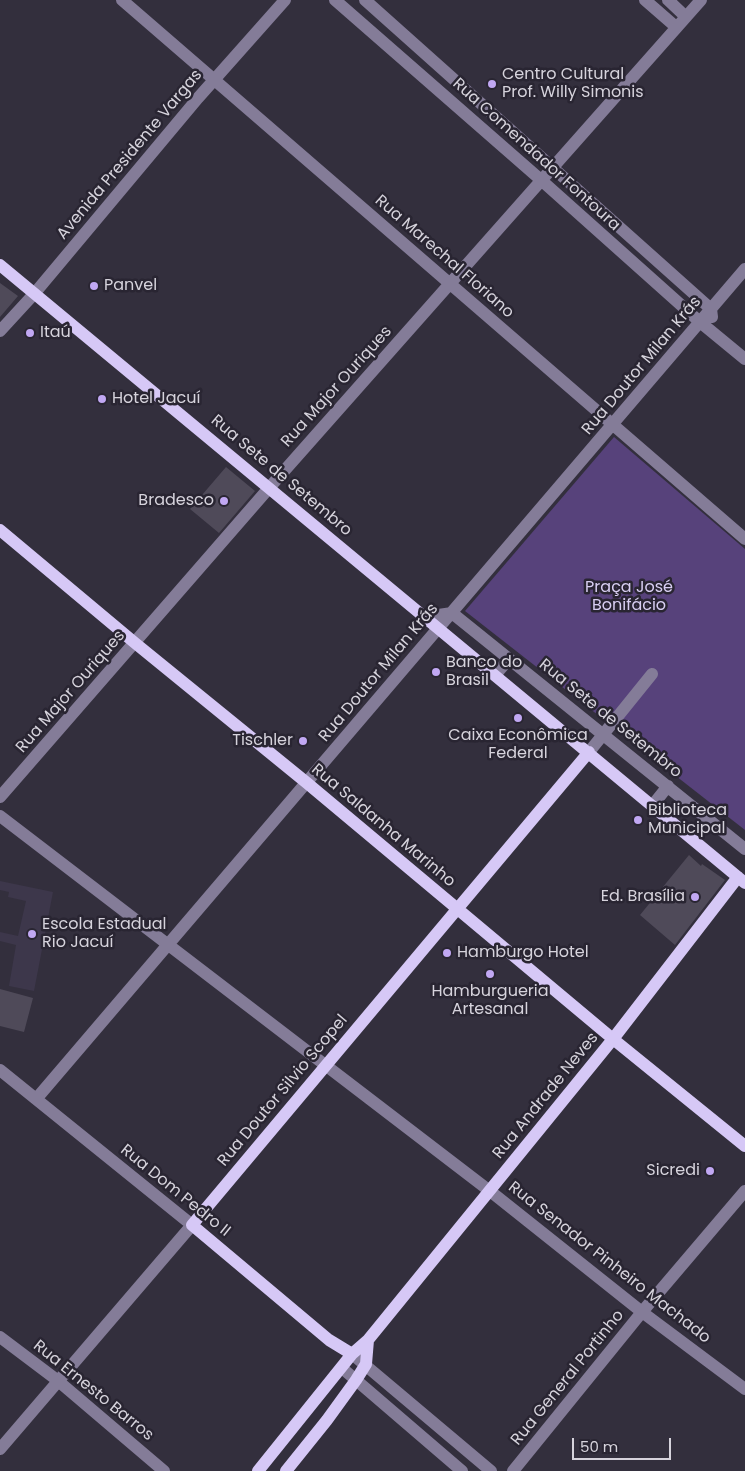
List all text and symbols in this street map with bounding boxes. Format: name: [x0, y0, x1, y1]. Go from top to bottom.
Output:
place label: Centro Cultural Prof. Willy Simonis: [502, 65, 644, 103]
street label: Avenida Presidente Vargas: [53, 66, 207, 244]
street label: Rua Comendador Fontoura: [448, 75, 624, 235]
marker: Centro Cultural Prof. Willy Simonis: [486, 78, 498, 90]
street label: Rua Marechal Floriano: [371, 191, 517, 323]
place label: Panvel: [104, 276, 157, 296]
marker: Panvel: [88, 280, 100, 292]
street label: Rua Doutor Milan Krás: [578, 293, 706, 439]
place label: Itaú: [40, 323, 71, 343]
street label: Rua Major Ouriques: [278, 323, 396, 451]
marker: Itaú: [24, 327, 36, 339]
place label: Hotel Jacuí: [112, 389, 200, 409]
marker: Hotel Jacuí: [96, 393, 108, 405]
street label: Rua Sete de Setembro: [207, 411, 355, 541]
place label: Bradesco: [138, 491, 214, 511]
marker: Bradesco: [218, 495, 230, 507]
park label: Praça José Bonifácio: [585, 578, 673, 616]
street label: Rua Doutor Milan Krás: [315, 600, 443, 746]
street label: Rua Major Ouriques: [13, 627, 129, 757]
place label: Banco do Brasil: [446, 653, 522, 691]
street label: Rua Sete de Setembro: [535, 656, 685, 782]
marker: Banco do Brasil: [430, 666, 442, 678]
marker: Caixa Econômica Federal: [512, 712, 524, 724]
place label: Caixa Econômica Federal: [448, 726, 588, 764]
place label: Tischler: [232, 731, 293, 751]
marker: Tischler: [297, 735, 309, 747]
street label: Rua Saldanha Marinho: [307, 760, 459, 892]
place label: Biblioteca Municipal: [648, 801, 727, 839]
marker: Biblioteca Municipal: [632, 814, 644, 826]
place label: Ed. Brasília: [601, 887, 685, 907]
marker: Ed. Brasília: [689, 891, 701, 903]
place label: Escola Estadual Rio Jacuí: [42, 915, 167, 953]
marker: Escola Estadual Rio Jacuí: [26, 928, 38, 940]
place label: Hamburgo Hotel: [457, 943, 589, 963]
marker: Hamburgo Hotel: [441, 947, 453, 959]
marker: Hamburgueria Artesanal: [484, 968, 496, 980]
place label: Hamburgueria Artesanal: [431, 982, 549, 1020]
street label: Rua Doutor Silvio Scopel: [214, 1011, 352, 1171]
street label: Rua Andrade Neves: [489, 1029, 603, 1163]
street label: Rua Dom Pedro II: [116, 1141, 234, 1241]
place label: Sicredi: [646, 1161, 700, 1181]
marker: Sicredi: [704, 1165, 716, 1177]
street label: Rua Senador Pinheiro Machado: [504, 1178, 714, 1348]
street label: Rua General Portinho: [508, 1306, 628, 1450]
street label: Rua Ernesto Barros: [29, 1337, 157, 1445]
scale bar: [575, 1428, 674, 1460]
text: 50 m: [580, 1436, 618, 1457]

